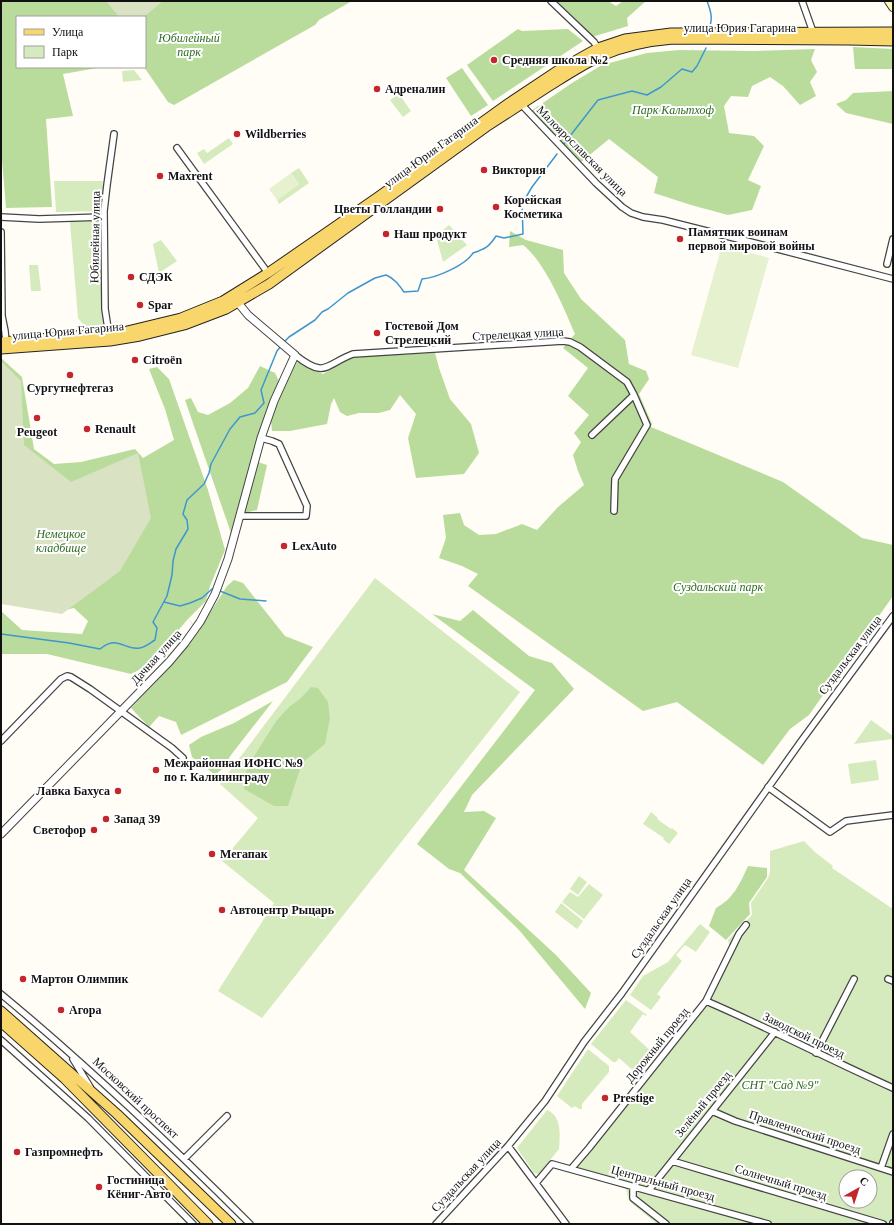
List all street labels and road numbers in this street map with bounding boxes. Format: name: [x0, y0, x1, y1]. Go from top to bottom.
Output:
street label: улица Юрия Гагарина: [684, 21, 797, 35]
street label: Малоярославская улица: [534, 103, 631, 200]
street label: улица Юрия Гагарина: [381, 113, 481, 191]
street label: Юбилейная улица: [87, 190, 103, 283]
street label: улица Юрия Гагарина: [11, 319, 125, 343]
street label: Стрелецкая улица: [472, 325, 565, 343]
street label: Суздальская улица: [816, 612, 885, 697]
street label: Дачная улица: [128, 626, 185, 687]
street label: Суздальская улица: [628, 874, 695, 961]
street label: Дорожный проезд: [622, 1005, 692, 1085]
street label: Заводской проезд: [761, 1009, 847, 1061]
street label: Московский проспект: [90, 1055, 182, 1142]
street label: Зелёный проезд: [672, 1068, 734, 1140]
street label: Правленческий проезд: [747, 1107, 863, 1157]
street label: Суздальская улица: [428, 1135, 504, 1215]
street label: Солнечный проезд: [733, 1161, 829, 1203]
street label: Центральный проезд: [609, 1162, 717, 1204]

